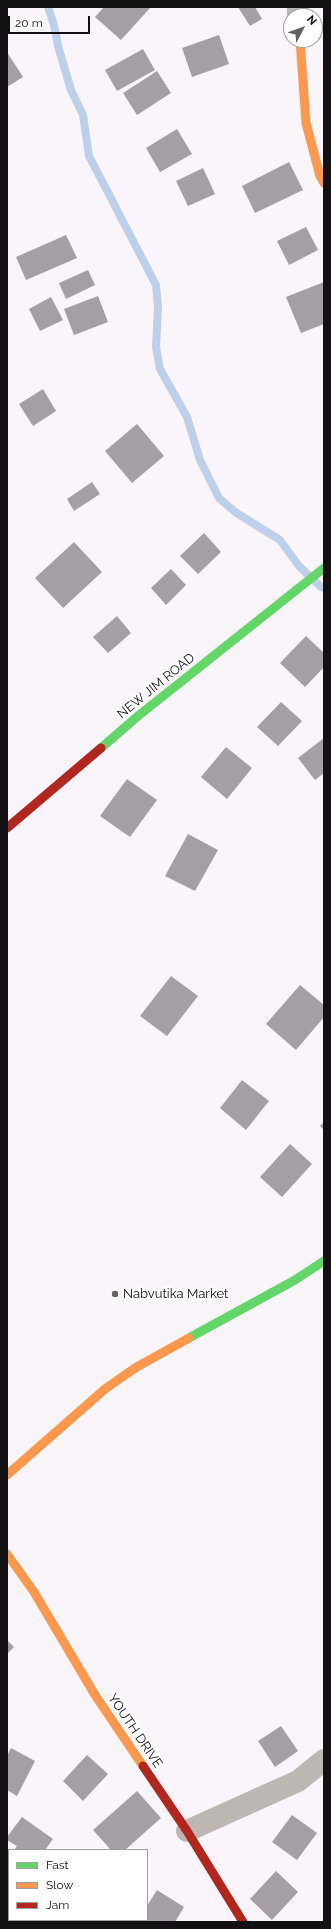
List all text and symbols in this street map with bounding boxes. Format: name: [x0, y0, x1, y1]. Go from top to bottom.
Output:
scale bar: [10, 8, 92, 34]
north arrow: [283, 8, 323, 48]
text: N: [304, 13, 319, 28]
text: 20 m: [15, 16, 43, 30]
street label: NEW JIM ROAD: [114, 650, 198, 722]
place label: Nabvutika Market: [123, 1286, 228, 1302]
marker: Nabvutika Market: [110, 1289, 120, 1299]
street label: YOUTH DRIVE: [104, 1691, 166, 1771]
legend: [8, 1849, 148, 1921]
text: Fast: [46, 1858, 69, 1872]
text: Slow: [46, 1878, 73, 1892]
text: Jam: [46, 1898, 69, 1912]

